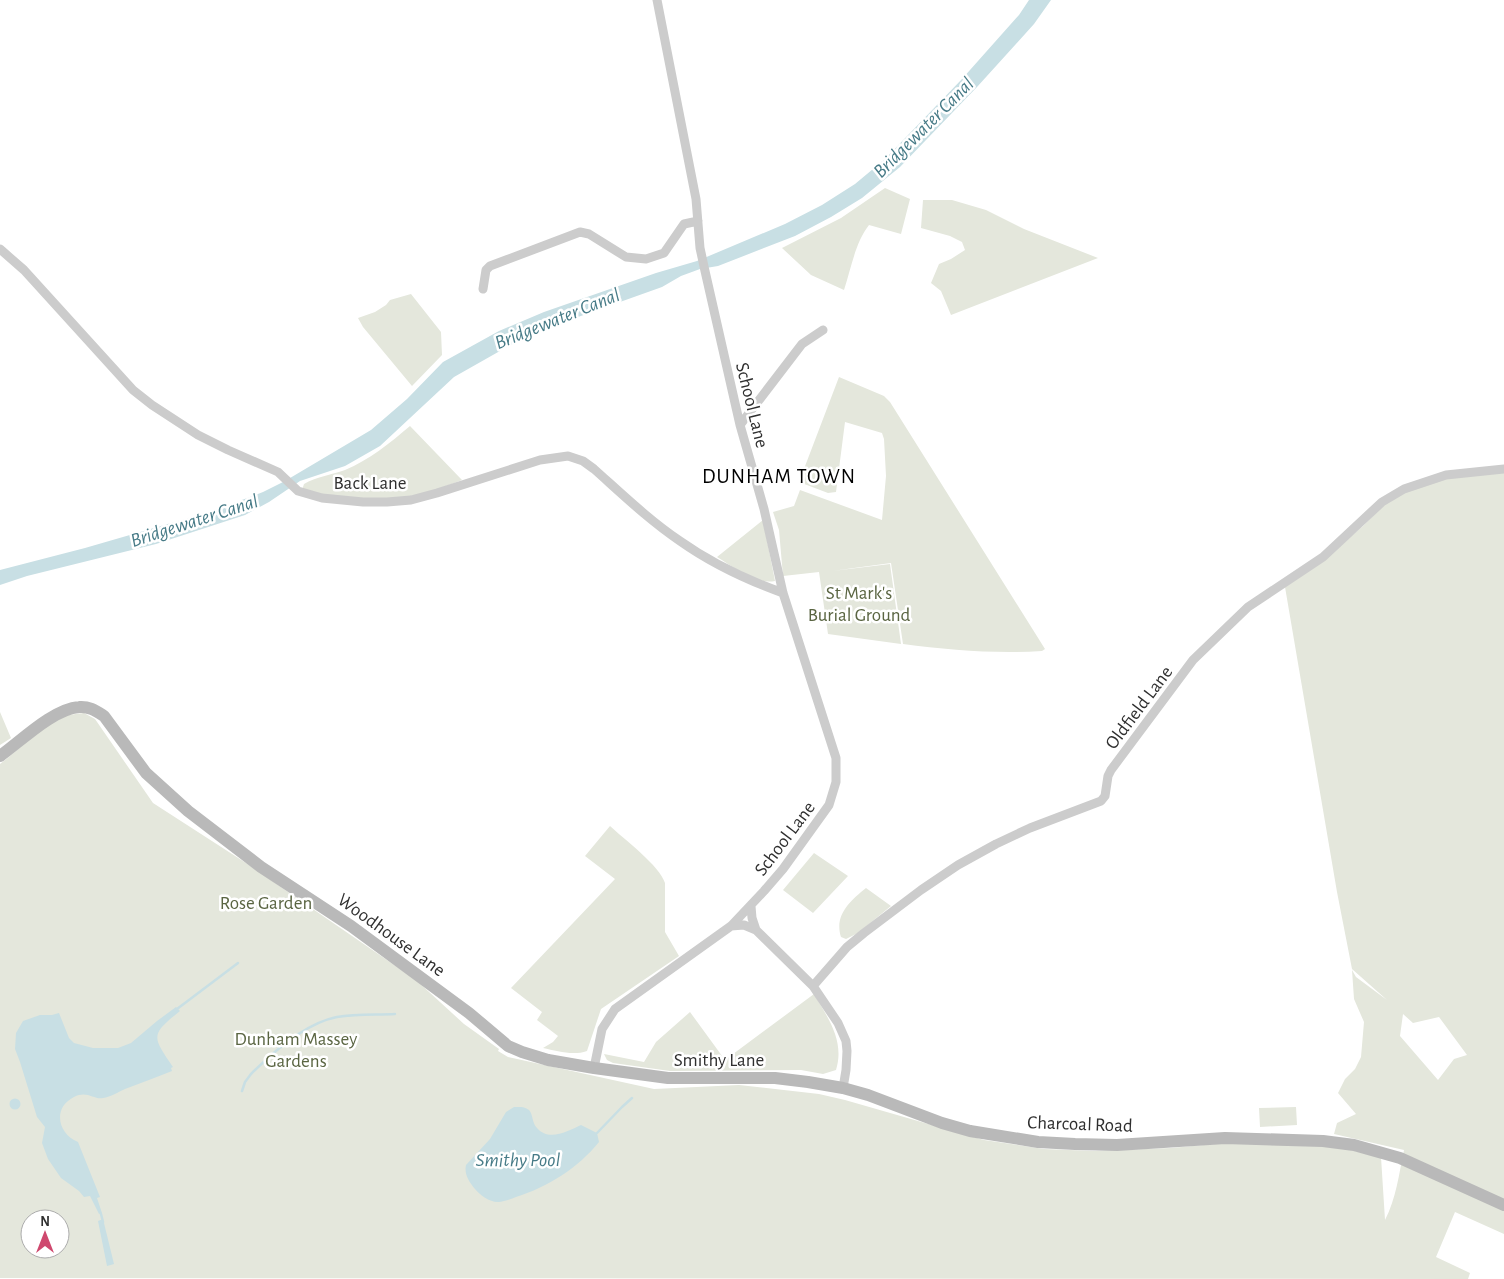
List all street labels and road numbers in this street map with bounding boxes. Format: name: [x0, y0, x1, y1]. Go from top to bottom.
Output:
street label: School Lane: [732, 361, 771, 450]
street label: Back Lane: [333, 474, 407, 493]
street label: Oldfield Lane: [1102, 663, 1176, 753]
street label: School Lane: [751, 798, 819, 879]
street label: Woodhouse Lane: [334, 890, 448, 980]
street label: Smithy Lane: [674, 1051, 764, 1070]
street label: Charcoal Road: [1027, 1113, 1133, 1136]

